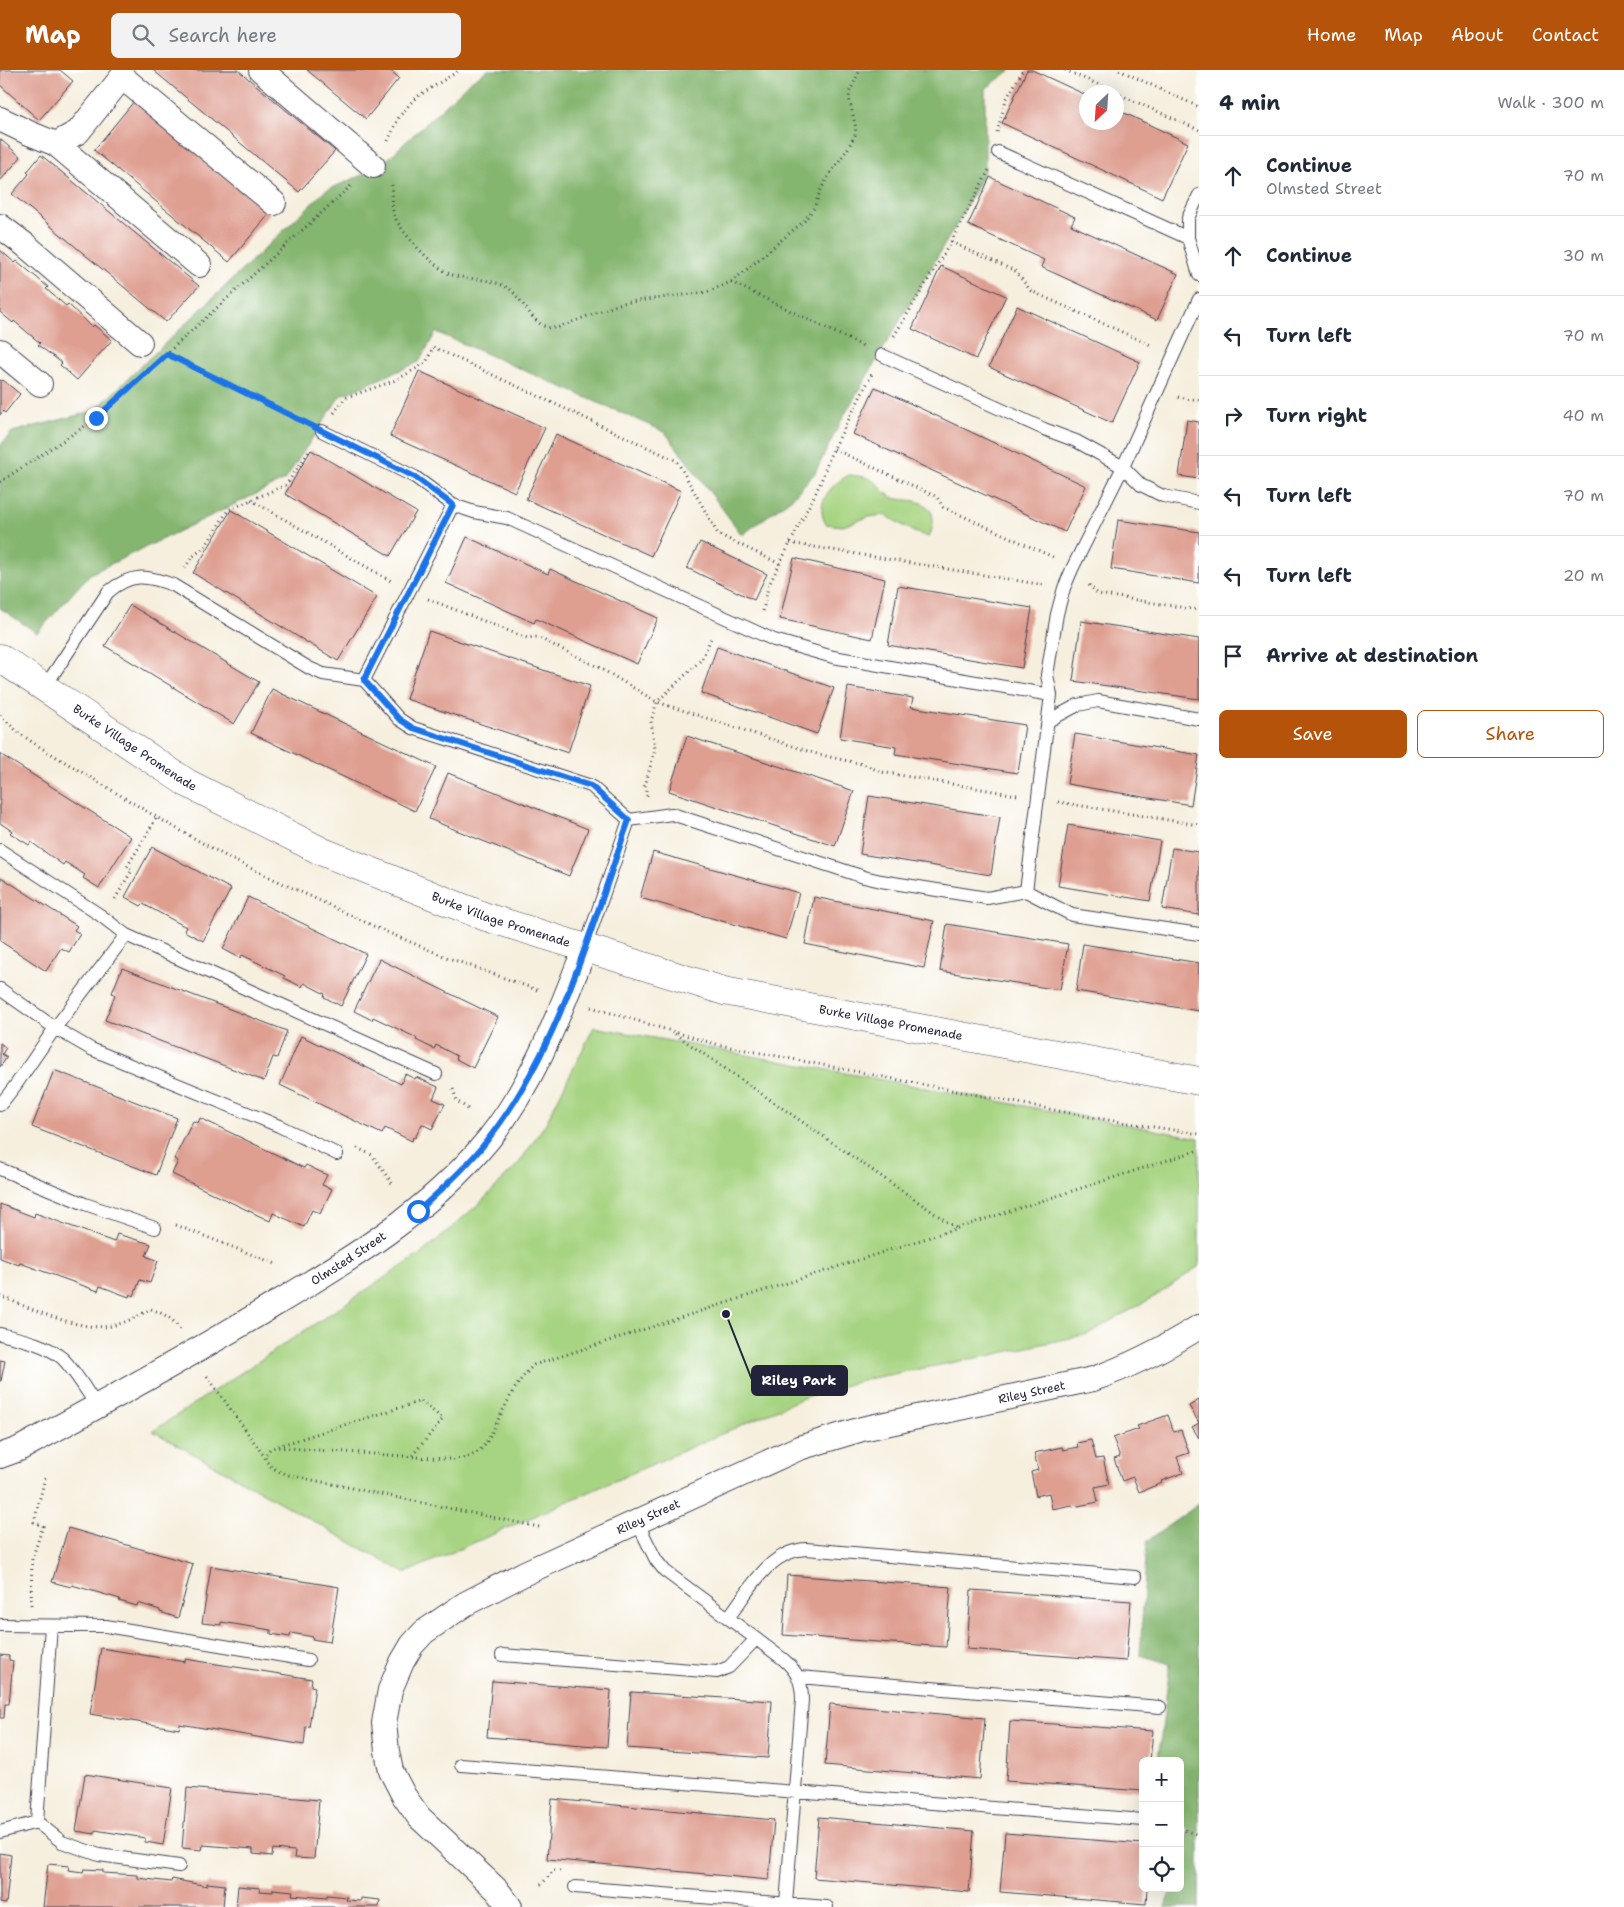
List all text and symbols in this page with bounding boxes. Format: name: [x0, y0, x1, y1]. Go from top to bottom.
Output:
search box: [111, 13, 461, 58]
text: Map: [25, 19, 81, 51]
icon: search: [129, 21, 157, 49]
text: Search here: [169, 23, 277, 48]
text: Home: [1307, 23, 1356, 47]
text: Map: [1384, 23, 1423, 47]
text: About: [1451, 23, 1504, 47]
text: Contact: [1532, 23, 1599, 47]
north arrow: [1079, 85, 1124, 130]
text: 4 min: [1219, 89, 1280, 117]
text: Walk · 300 m: [1497, 92, 1604, 113]
text: Continue: [1266, 153, 1352, 178]
icon: ahead: [1219, 162, 1247, 190]
text: 70 m: [1563, 165, 1604, 186]
text: Olmsted Street: [1266, 178, 1382, 199]
icon: ahead: [1219, 242, 1247, 270]
text: Continue: [1266, 243, 1352, 268]
text: 30 m: [1563, 245, 1604, 266]
icon: left: [1219, 322, 1247, 350]
text: Turn left: [1266, 323, 1352, 348]
text: 70 m: [1563, 325, 1604, 346]
icon: right: [1219, 402, 1247, 430]
text: Turn right: [1266, 403, 1367, 428]
text: 40 m: [1562, 405, 1604, 426]
route end: [85, 407, 108, 430]
icon: left: [1219, 482, 1247, 510]
text: Turn left: [1266, 483, 1352, 508]
text: 70 m: [1563, 485, 1604, 506]
icon: left: [1219, 562, 1247, 590]
text: Turn left: [1266, 563, 1352, 588]
text: 20 m: [1563, 565, 1604, 586]
icon: arrive: [1219, 642, 1247, 670]
text: Arrive at destination: [1266, 643, 1478, 668]
street label: Burke Village Promenade: [70, 701, 200, 795]
button: Save: [1219, 710, 1407, 758]
button: Share: [1417, 710, 1604, 758]
street label: Burke Village Promenade: [429, 888, 573, 951]
street label: Burke Village Promenade: [818, 1001, 964, 1044]
route start: [407, 1200, 430, 1223]
street label: Olmsted Street: [308, 1228, 389, 1289]
callout: Riley Park: [752, 1366, 847, 1395]
text: Riley Park: [762, 1371, 836, 1389]
street label: Riley Street: [997, 1377, 1067, 1407]
street label: Riley Street: [614, 1495, 683, 1538]
map controls: [1139, 1757, 1184, 1892]
button: +: [1139, 1757, 1184, 1802]
button: −: [1139, 1802, 1184, 1847]
button: locate: [1139, 1847, 1184, 1892]

